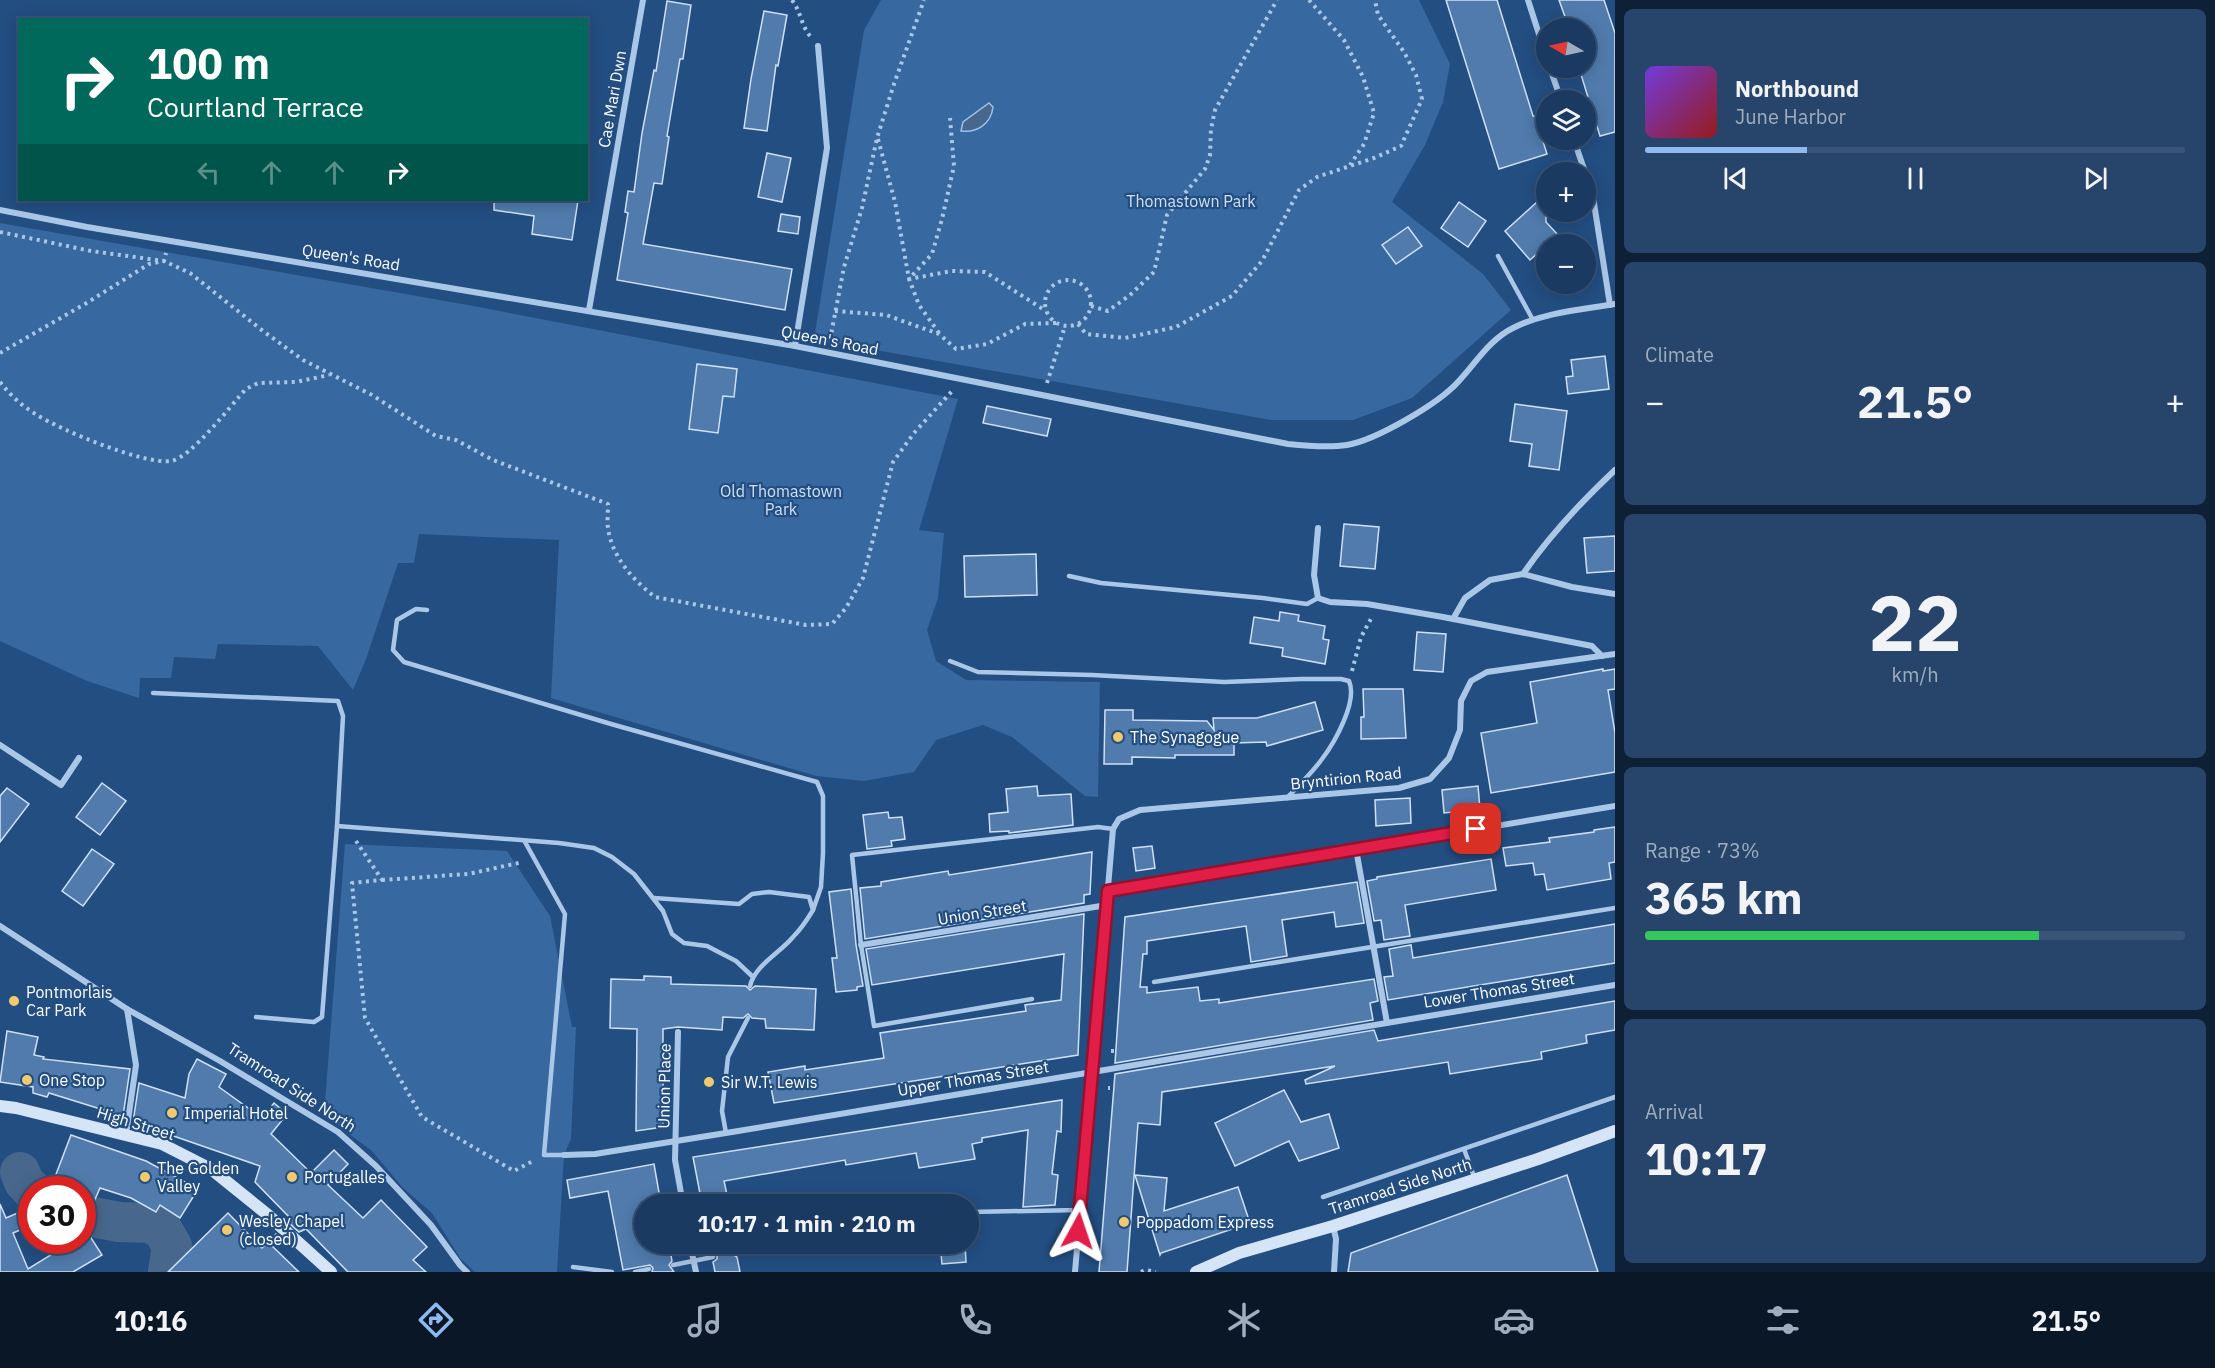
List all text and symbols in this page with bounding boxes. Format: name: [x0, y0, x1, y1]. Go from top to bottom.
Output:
north arrow: [1536, 18, 1596, 78]
map controls: [1536, 18, 1596, 294]
text: 100 m: [147, 36, 270, 91]
icon: right: [48, 42, 126, 120]
street label: Cae Mari Dwn: [594, 49, 630, 149]
text: Northbound: [1735, 74, 1859, 103]
text: Courtland Terrace: [147, 89, 364, 124]
button: layers: [1536, 90, 1596, 150]
text: June Harbor: [1735, 103, 1846, 130]
icon: left: [192, 156, 225, 189]
icon: ahead: [255, 156, 288, 189]
icon: ahead: [318, 156, 351, 189]
icon: right: [381, 156, 414, 189]
button: +: [1536, 162, 1596, 222]
icon: previous: [1719, 162, 1752, 195]
icon: pause: [1899, 162, 1932, 195]
icon: next: [2079, 162, 2112, 195]
park label: Thomastown Park: [1126, 191, 1256, 211]
button: −: [1536, 234, 1596, 294]
street label: Queen's Road: [301, 239, 401, 275]
street label: Queen's Road: [779, 321, 881, 359]
text: Climate: [1645, 341, 1714, 368]
text: 21.5°: [1857, 372, 1973, 430]
text: −: [1645, 380, 1665, 423]
text: +: [2165, 380, 2185, 423]
park label: Old Thomastown Park: [720, 481, 842, 519]
text: 22: [1868, 571, 1962, 672]
text: km/h: [1891, 661, 1939, 688]
place label: The Synagogue: [1130, 727, 1239, 747]
marker: The Synagogue: [1111, 730, 1125, 744]
street label: Bryntirion Road: [1289, 762, 1403, 794]
pin: [1450, 803, 1501, 854]
icon: arrive: [1459, 812, 1492, 845]
text: Range · 73%: [1645, 837, 1760, 864]
text: 365 km: [1645, 868, 1803, 926]
street label: Union Street: [936, 895, 1028, 929]
street label: Lower Thomas Street: [1422, 968, 1576, 1012]
place label: Pontmorlais Car Park: [26, 982, 113, 1020]
marker: Pontmorlais Car Park: [7, 994, 21, 1008]
street label: Tramroad Side North: [224, 1038, 360, 1136]
street label: Union Place: [653, 1043, 675, 1129]
street label: Upper Thomas Street: [896, 1056, 1050, 1100]
place label: One Stop: [39, 1070, 105, 1090]
place label: Sir W.T. Lewis: [721, 1072, 817, 1092]
marker: One Stop: [20, 1073, 34, 1087]
marker: Sir W.T. Lewis: [702, 1075, 716, 1089]
text: Arrival: [1645, 1098, 1703, 1125]
street label: High Street: [95, 1102, 177, 1144]
place label: Imperial Hotel: [184, 1103, 288, 1123]
marker: Imperial Hotel: [165, 1106, 179, 1120]
text: 10:17: [1645, 1129, 1768, 1187]
street label: Tramroad Side North: [1326, 1153, 1474, 1219]
place label: The Golden Valley: [157, 1158, 239, 1196]
place label: Portugalles: [304, 1167, 385, 1187]
marker: The Golden Valley: [138, 1170, 152, 1184]
marker: Portugalles: [285, 1170, 299, 1184]
speed limit sign: 30: [18, 1176, 96, 1254]
position arrow: [1046, 1199, 1110, 1263]
text: 10:17 · 1 min · 210 m: [697, 1209, 916, 1238]
place label: Wesley Chapel (closed): [239, 1211, 344, 1249]
place label: Poppadom Express: [1136, 1212, 1274, 1232]
marker: Poppadom Express: [1117, 1215, 1131, 1229]
marker: Wesley Chapel (closed): [220, 1223, 234, 1237]
icon: directions: [415, 1299, 457, 1341]
icon: music: [684, 1299, 726, 1341]
icon: phone: [954, 1299, 996, 1341]
icon: climate: [1223, 1299, 1265, 1341]
icon: car: [1493, 1299, 1535, 1341]
icon: filters: [1762, 1299, 1804, 1341]
text: 10:16: [114, 1303, 187, 1338]
text: 21.5°: [2032, 1303, 2101, 1338]

